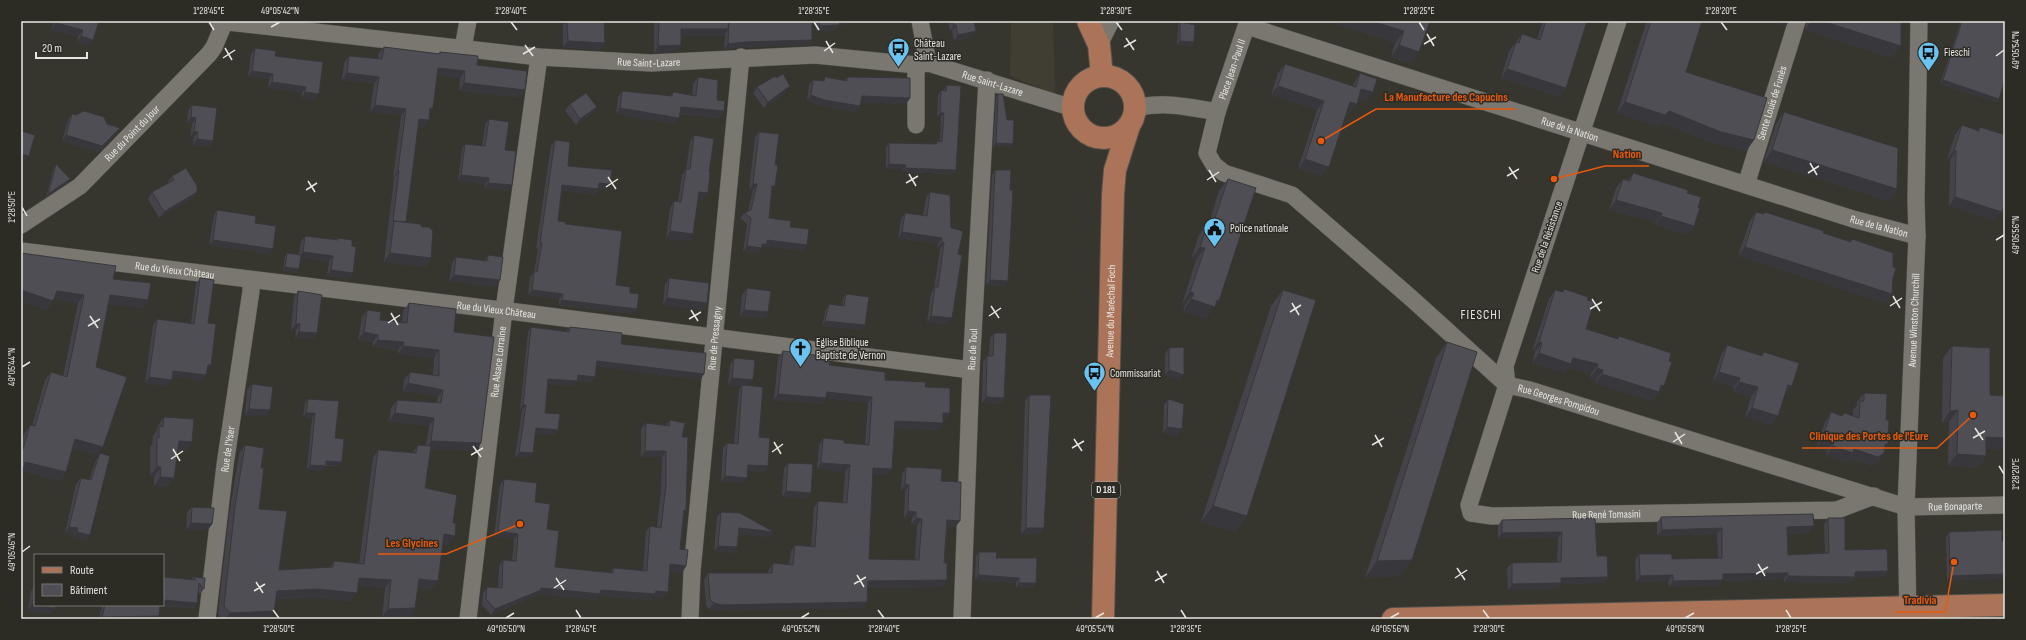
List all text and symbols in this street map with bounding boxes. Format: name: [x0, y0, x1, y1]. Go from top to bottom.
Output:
text: 1°28'45"E: [193, 5, 225, 17]
text: 49°05'42"N: [261, 5, 299, 17]
text: 1°28'40"E: [495, 5, 527, 17]
text: 1°28'35"E: [798, 5, 830, 17]
text: 1°28'30"E: [1100, 5, 1132, 17]
text: 1°28'25"E: [1403, 5, 1435, 17]
text: 1°28'20"E: [1705, 5, 1737, 17]
text: 49°05'54"N: [2010, 31, 2022, 69]
scale bar: [36, 34, 87, 60]
bus stop icon: Château Saint-Lazare: [886, 36, 912, 69]
place label: Château Saint-Lazare: [914, 37, 961, 63]
street label: Place Jean-Paul II: [1215, 37, 1248, 101]
bus stop icon: Fieschi: [1916, 39, 1942, 72]
text: 20 m: [42, 41, 62, 56]
place label: Fieschi: [1944, 46, 1970, 59]
street label: Rue Saint-Lazare: [617, 55, 681, 70]
street label: Sente Louis de Funès: [1754, 64, 1789, 142]
street label: Rue Saint-Lazare: [961, 68, 1025, 99]
callout: La Manufacture des Capucins: [1376, 85, 1515, 109]
text: La Manufacture des Capucins: [1384, 90, 1508, 105]
street label: Rue du Point du Jour: [102, 102, 162, 164]
street label: Rue de la Nation: [1540, 114, 1601, 144]
callout: Nation: [1605, 142, 1649, 166]
text: Nation: [1613, 147, 1641, 162]
text: 1°28'50"E: [6, 191, 18, 223]
street label: Rue de la Résistance: [1529, 199, 1565, 275]
street label: Rue de la Nation: [1849, 212, 1910, 240]
public building icon: Police nationale: [1201, 215, 1227, 248]
text: 49°05'56"N: [2010, 216, 2022, 254]
place label: Police nationale: [1230, 222, 1288, 235]
street label: Rue du Vieux Château: [135, 259, 216, 281]
street label: Avenue du Maréchal Foch: [1103, 264, 1118, 359]
street label: Avenue Winston Churchill: [1905, 273, 1922, 368]
street label: Rue du Vieux Château: [456, 298, 537, 321]
street label: Rue de Pressagny: [705, 305, 724, 371]
district label: FIESCHI: [1460, 307, 1502, 323]
street label: Rue Alsace Lorraine: [487, 325, 509, 398]
street label: Rue de Toul: [965, 328, 980, 370]
church icon: Eglise Biblique Baptiste de Vernon: [788, 335, 814, 368]
place label: Eglise Biblique Baptiste de Vernon: [816, 336, 886, 362]
text: 49°05'44"N: [6, 348, 18, 386]
bus stop icon: Commissariat: [1081, 360, 1107, 393]
place label: Commissariat: [1110, 367, 1161, 380]
street label: Rue Georges Pompidou: [1517, 381, 1601, 418]
callout: Clinique des Portes de l'Eure: [1802, 424, 1937, 448]
street label: Rue de l'Yser: [218, 425, 237, 473]
text: Clinique des Portes de l'Eure: [1809, 429, 1929, 444]
text: 1°28'20"E: [2010, 458, 2022, 490]
road number: D 181: [1092, 482, 1120, 498]
street label: Rue Bonaparte: [1928, 499, 1983, 513]
street label: Rue René Tomasini: [1572, 507, 1641, 521]
callout: Les Glycines: [378, 530, 446, 554]
text: 49°05'46"N: [6, 533, 18, 571]
text: Les Glycines: [386, 536, 439, 551]
legend: [34, 554, 164, 606]
text: Route: [70, 563, 94, 578]
text: Bâtiment: [70, 583, 108, 598]
callout: Tradivia: [1896, 588, 1945, 612]
text: Tradivia: [1903, 593, 1937, 608]
text: 1°28'50"E: [263, 623, 295, 635]
text: 49°05'50"N: [487, 623, 525, 635]
text: 1°28'45"E: [565, 623, 597, 635]
text: 49°05'52"N: [782, 623, 820, 635]
text: 1°28'40"E: [868, 623, 900, 635]
text: 49°05'54"N: [1076, 623, 1114, 635]
text: 1°28'35"E: [1170, 623, 1202, 635]
text: 49°05'56"N: [1371, 623, 1409, 635]
text: 1°28'30"E: [1473, 623, 1505, 635]
text: 49°05'58"N: [1666, 623, 1704, 635]
text: 1°28'25"E: [1775, 623, 1807, 635]

